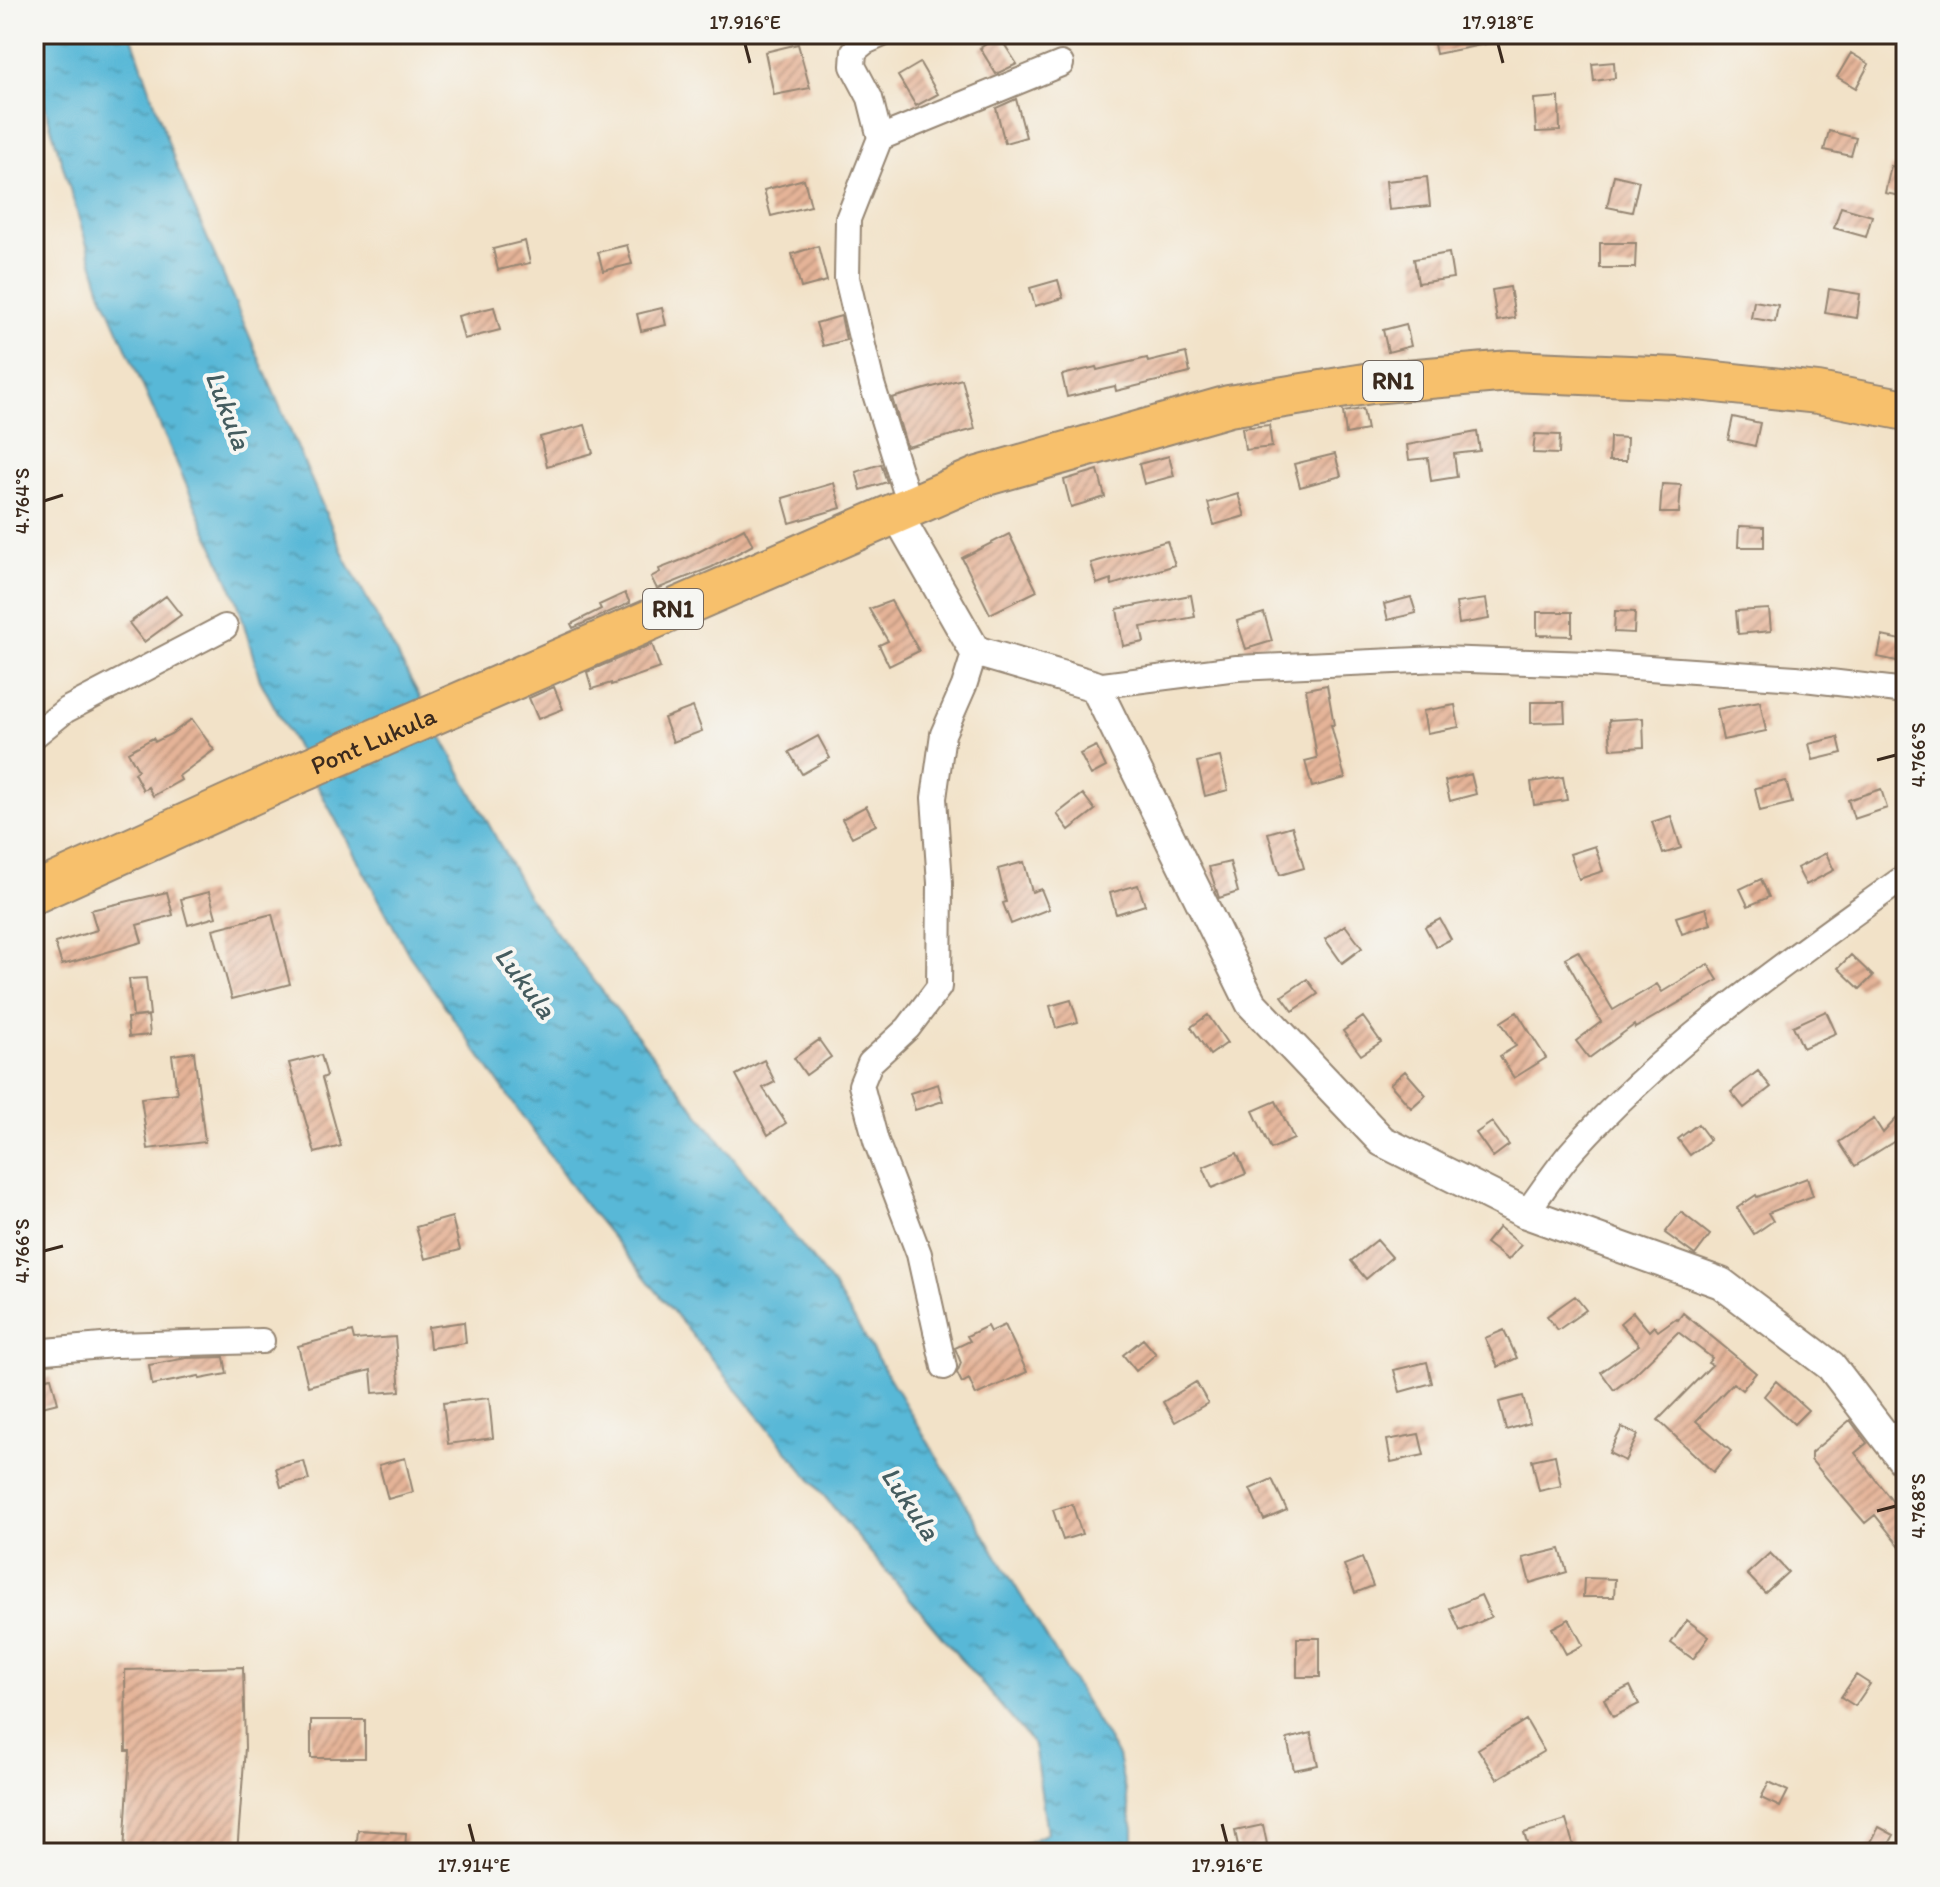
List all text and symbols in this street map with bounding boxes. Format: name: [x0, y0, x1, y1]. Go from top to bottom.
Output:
text: 17.916°E: [709, 10, 781, 34]
text: 17.918°E: [1462, 10, 1534, 34]
road number: RN1: [1363, 361, 1423, 401]
water label: Lukula: [199, 366, 260, 455]
text: 4.764°S: [10, 468, 34, 534]
road number: RN1: [643, 589, 703, 629]
street label: Pont Lukula: [305, 699, 441, 782]
text: 4.766°S: [1906, 722, 1930, 788]
water label: Lukula: [488, 939, 564, 1025]
text: 4.766°S: [10, 1218, 34, 1284]
water label: Lukula: [874, 1460, 948, 1547]
text: 4.768°S: [1906, 1473, 1930, 1539]
text: 17.914°E: [438, 1853, 510, 1877]
text: 17.916°E: [1191, 1853, 1263, 1877]

